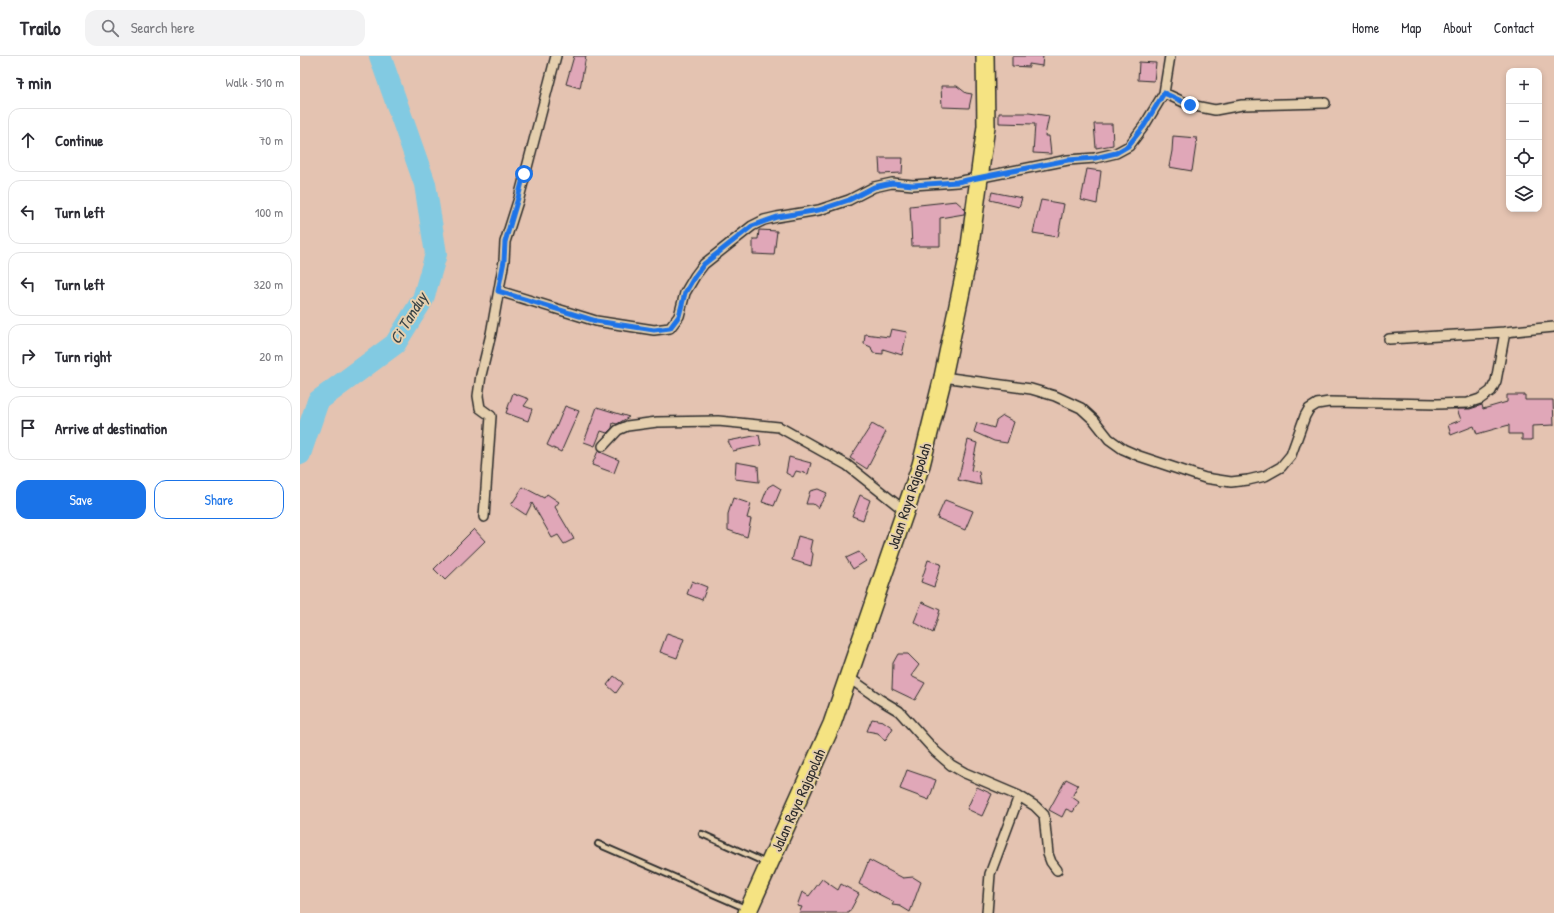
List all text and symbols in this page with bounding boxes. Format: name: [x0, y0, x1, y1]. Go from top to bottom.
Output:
search box: [85, 10, 365, 46]
text: Trailo: [20, 15, 61, 41]
icon: search: [99, 17, 121, 39]
text: Search here: [131, 17, 195, 38]
text: Home: [1352, 18, 1379, 37]
text: Map: [1401, 18, 1421, 37]
text: About: [1443, 18, 1472, 37]
text: Contact: [1494, 18, 1534, 37]
map controls: [1506, 68, 1542, 212]
button: +: [1506, 68, 1542, 104]
text: 7 min: [16, 71, 51, 94]
text: Walk · 510 m: [226, 73, 284, 91]
route end: [1181, 96, 1199, 114]
button: −: [1506, 104, 1542, 140]
icon: ahead: [17, 129, 39, 151]
text: Continue: [55, 130, 103, 151]
text: 70 m: [259, 131, 283, 149]
button: locate: [1506, 140, 1542, 176]
route start: [515, 165, 533, 183]
button: layers: [1506, 176, 1542, 212]
icon: left: [17, 201, 39, 223]
text: Turn left: [55, 202, 105, 223]
text: 100 m: [255, 203, 283, 221]
icon: left: [17, 273, 39, 295]
text: Turn left: [55, 274, 105, 295]
text: 320 m: [253, 275, 283, 293]
water label: Ci Tanduy: [384, 286, 433, 348]
icon: right: [17, 345, 39, 367]
text: Turn right: [55, 346, 111, 367]
text: 20 m: [259, 347, 283, 365]
icon: arrive: [17, 417, 39, 439]
text: Arrive at destination: [55, 418, 167, 439]
street label: Jalan Raya Rajapolah: [882, 440, 936, 552]
button: Save: [16, 480, 146, 519]
button: Share: [154, 480, 284, 519]
street label: Jalan Raya Rajapolah: [766, 745, 830, 855]

